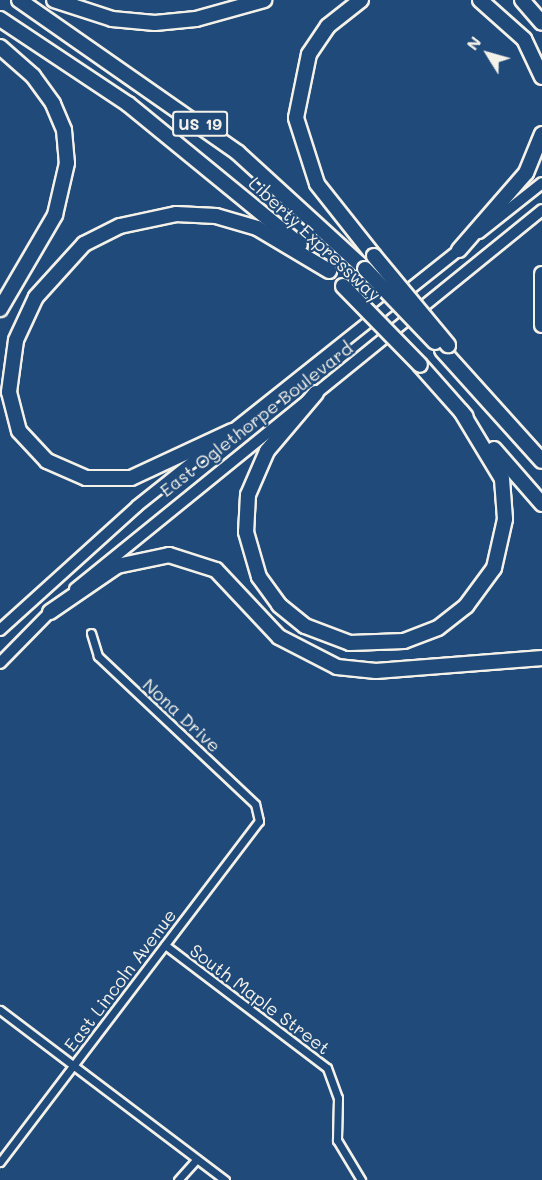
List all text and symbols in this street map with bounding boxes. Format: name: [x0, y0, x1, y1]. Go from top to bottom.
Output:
north arrow: [458, 24, 518, 84]
text: N: [461, 32, 485, 54]
road number: US 19: [172, 111, 228, 137]
street label: Liberty Expressway: [245, 172, 385, 306]
street label: East Oglethorpe Boulevard: [155, 337, 357, 501]
street label: Nona Drive: [139, 674, 225, 756]
street label: East Lincoln Avenue: [59, 905, 181, 1055]
street label: South Maple Street: [186, 939, 334, 1059]

